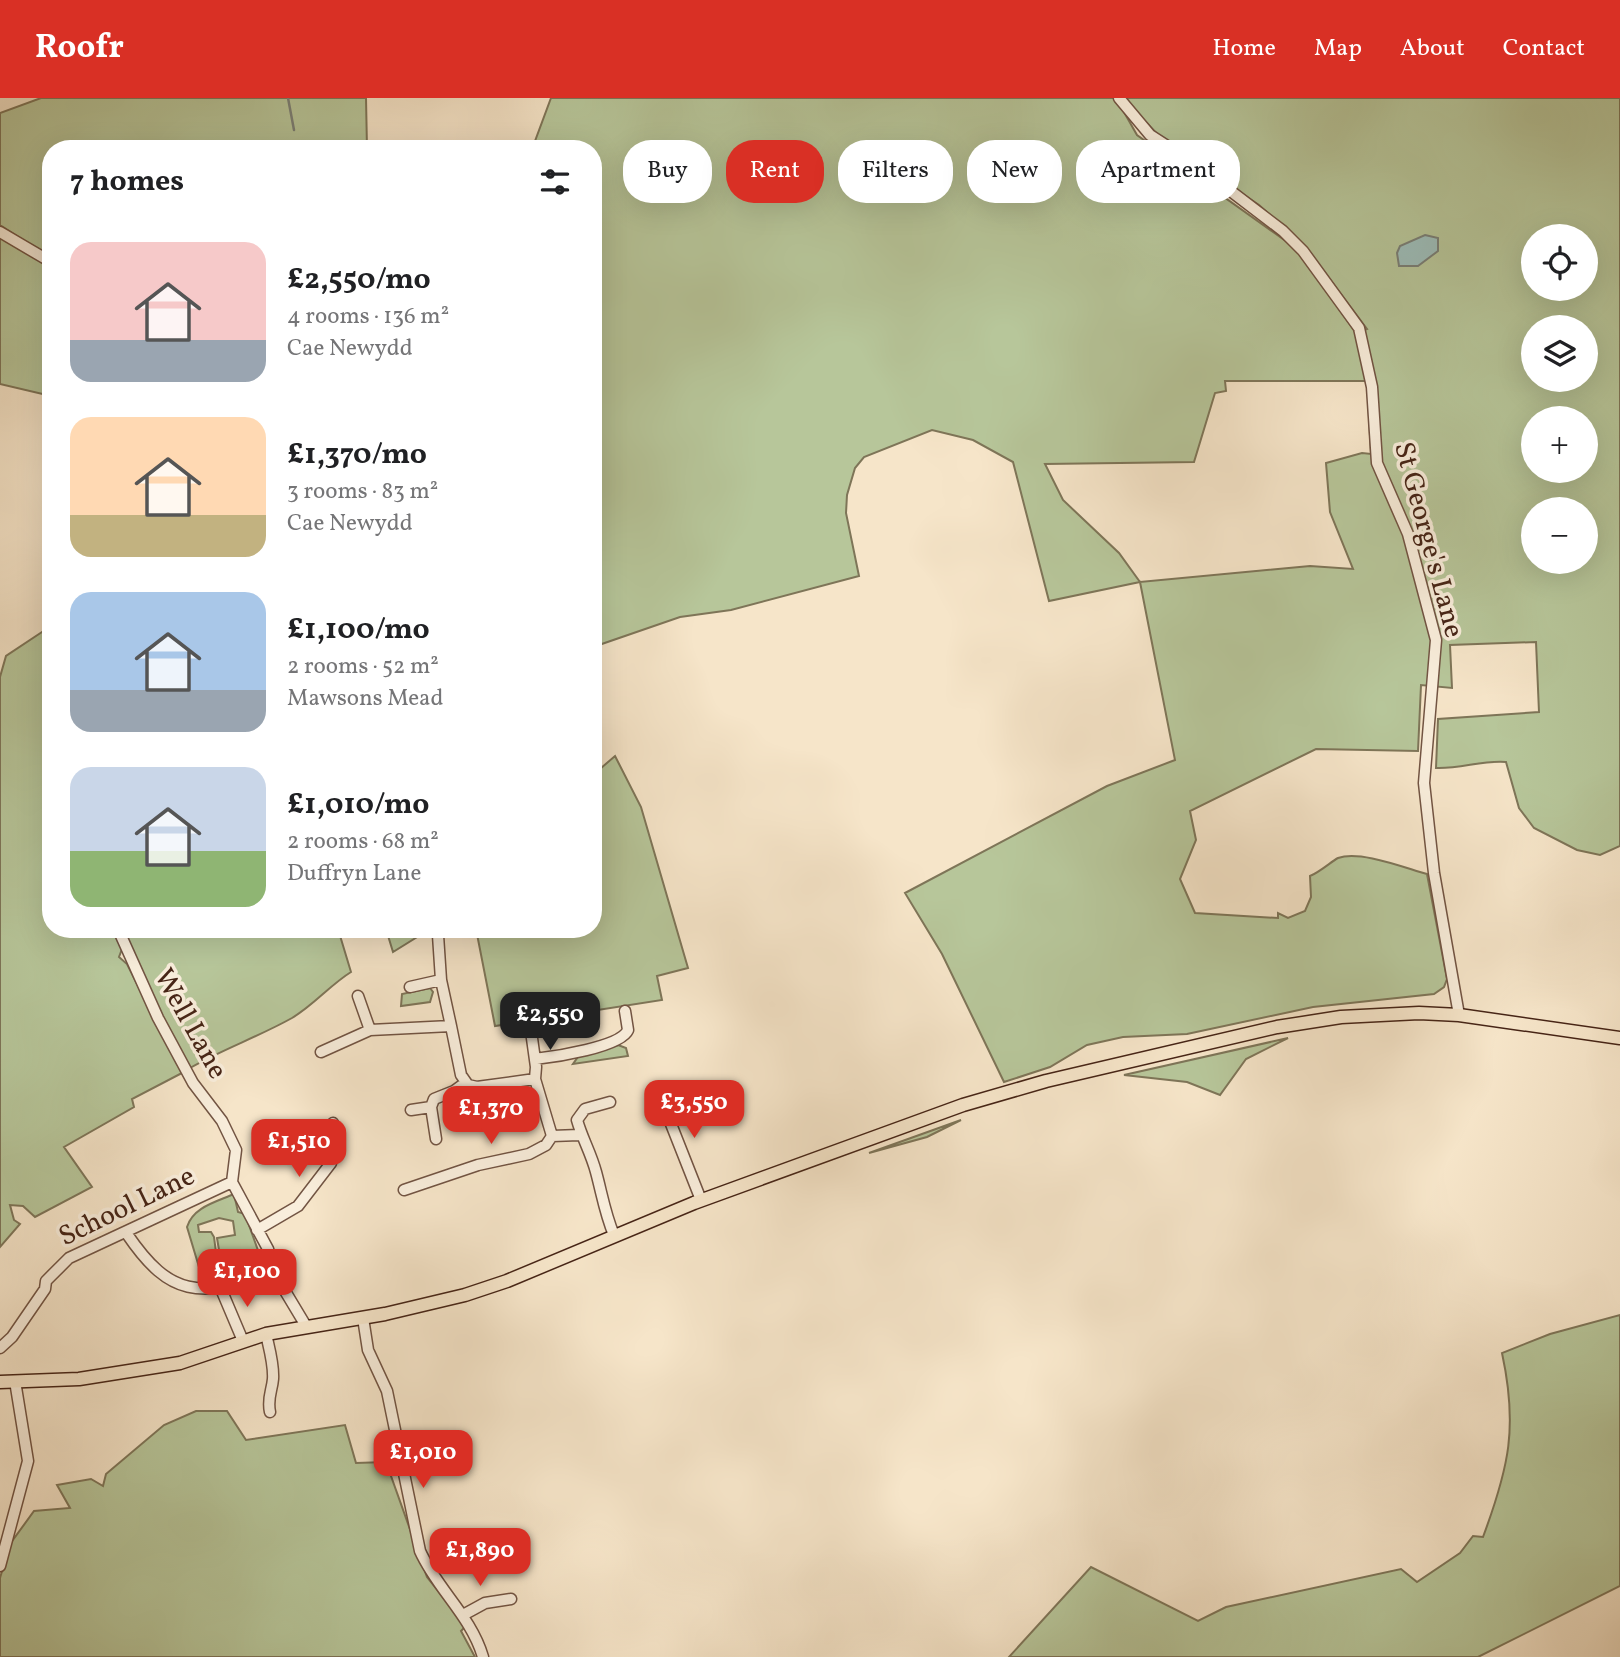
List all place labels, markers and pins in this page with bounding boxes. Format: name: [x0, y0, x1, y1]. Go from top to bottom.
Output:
pin: £2,550: [493, 992, 607, 1052]
pin: £3,550: [637, 1080, 751, 1140]
pin: £1,370: [434, 1086, 548, 1146]
pin: £1,510: [242, 1119, 356, 1179]
pin: £1,100: [190, 1250, 304, 1309]
pin: £1,010: [366, 1430, 480, 1490]
pin: £1,890: [423, 1528, 537, 1588]

